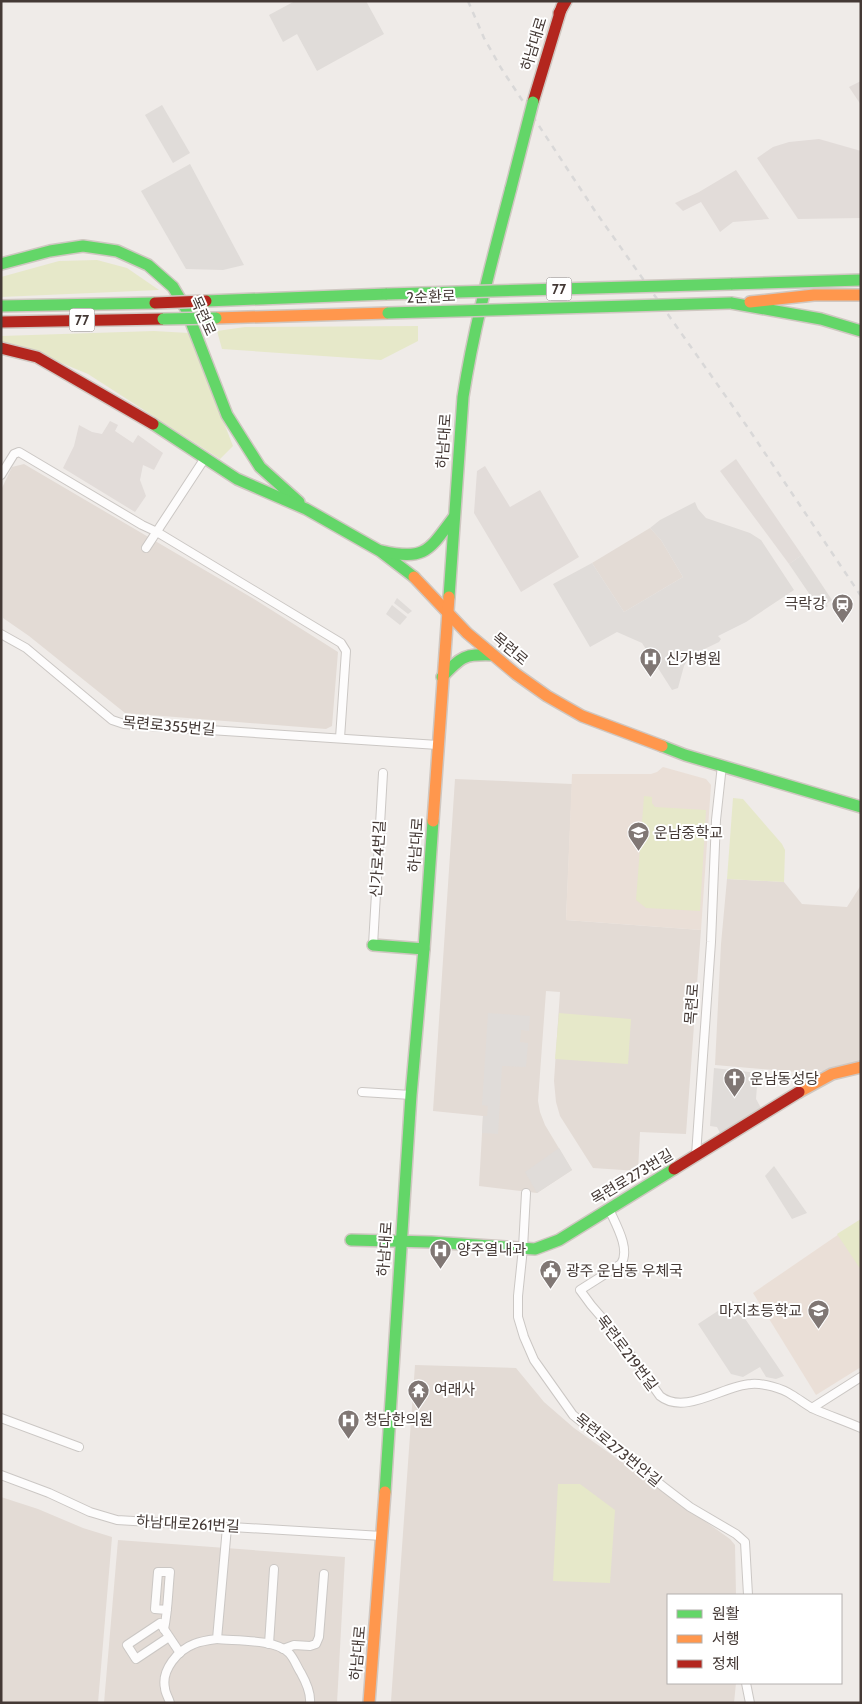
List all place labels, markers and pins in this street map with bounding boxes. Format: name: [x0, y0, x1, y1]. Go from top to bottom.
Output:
station icon: 극락강: [830, 592, 854, 623]
place label: 극락강: [785, 595, 826, 613]
hospital icon: 신가병원: [638, 647, 662, 678]
place label: 신가병원: [666, 650, 721, 668]
school or university icon: 운남중학교: [626, 821, 650, 852]
place label: 운남중학교: [654, 824, 723, 842]
church icon: 운남동성당: [722, 1067, 746, 1098]
place label: 운남동성당: [750, 1070, 819, 1088]
hospital icon: 양주열내과: [429, 1238, 453, 1269]
place label: 양주열내과: [457, 1241, 526, 1259]
public building icon: 광주 운남동 우체국: [538, 1259, 562, 1290]
place label: 광주 운남동 우체국: [566, 1262, 683, 1280]
school or university icon: 마지초등학교: [806, 1299, 830, 1330]
place label: 마지초등학교: [719, 1302, 802, 1320]
temple icon: 여래사: [406, 1378, 430, 1409]
place label: 여래사: [434, 1381, 476, 1399]
hospital icon: 청담한의원: [336, 1408, 360, 1439]
place label: 청담한의원: [364, 1411, 433, 1429]

